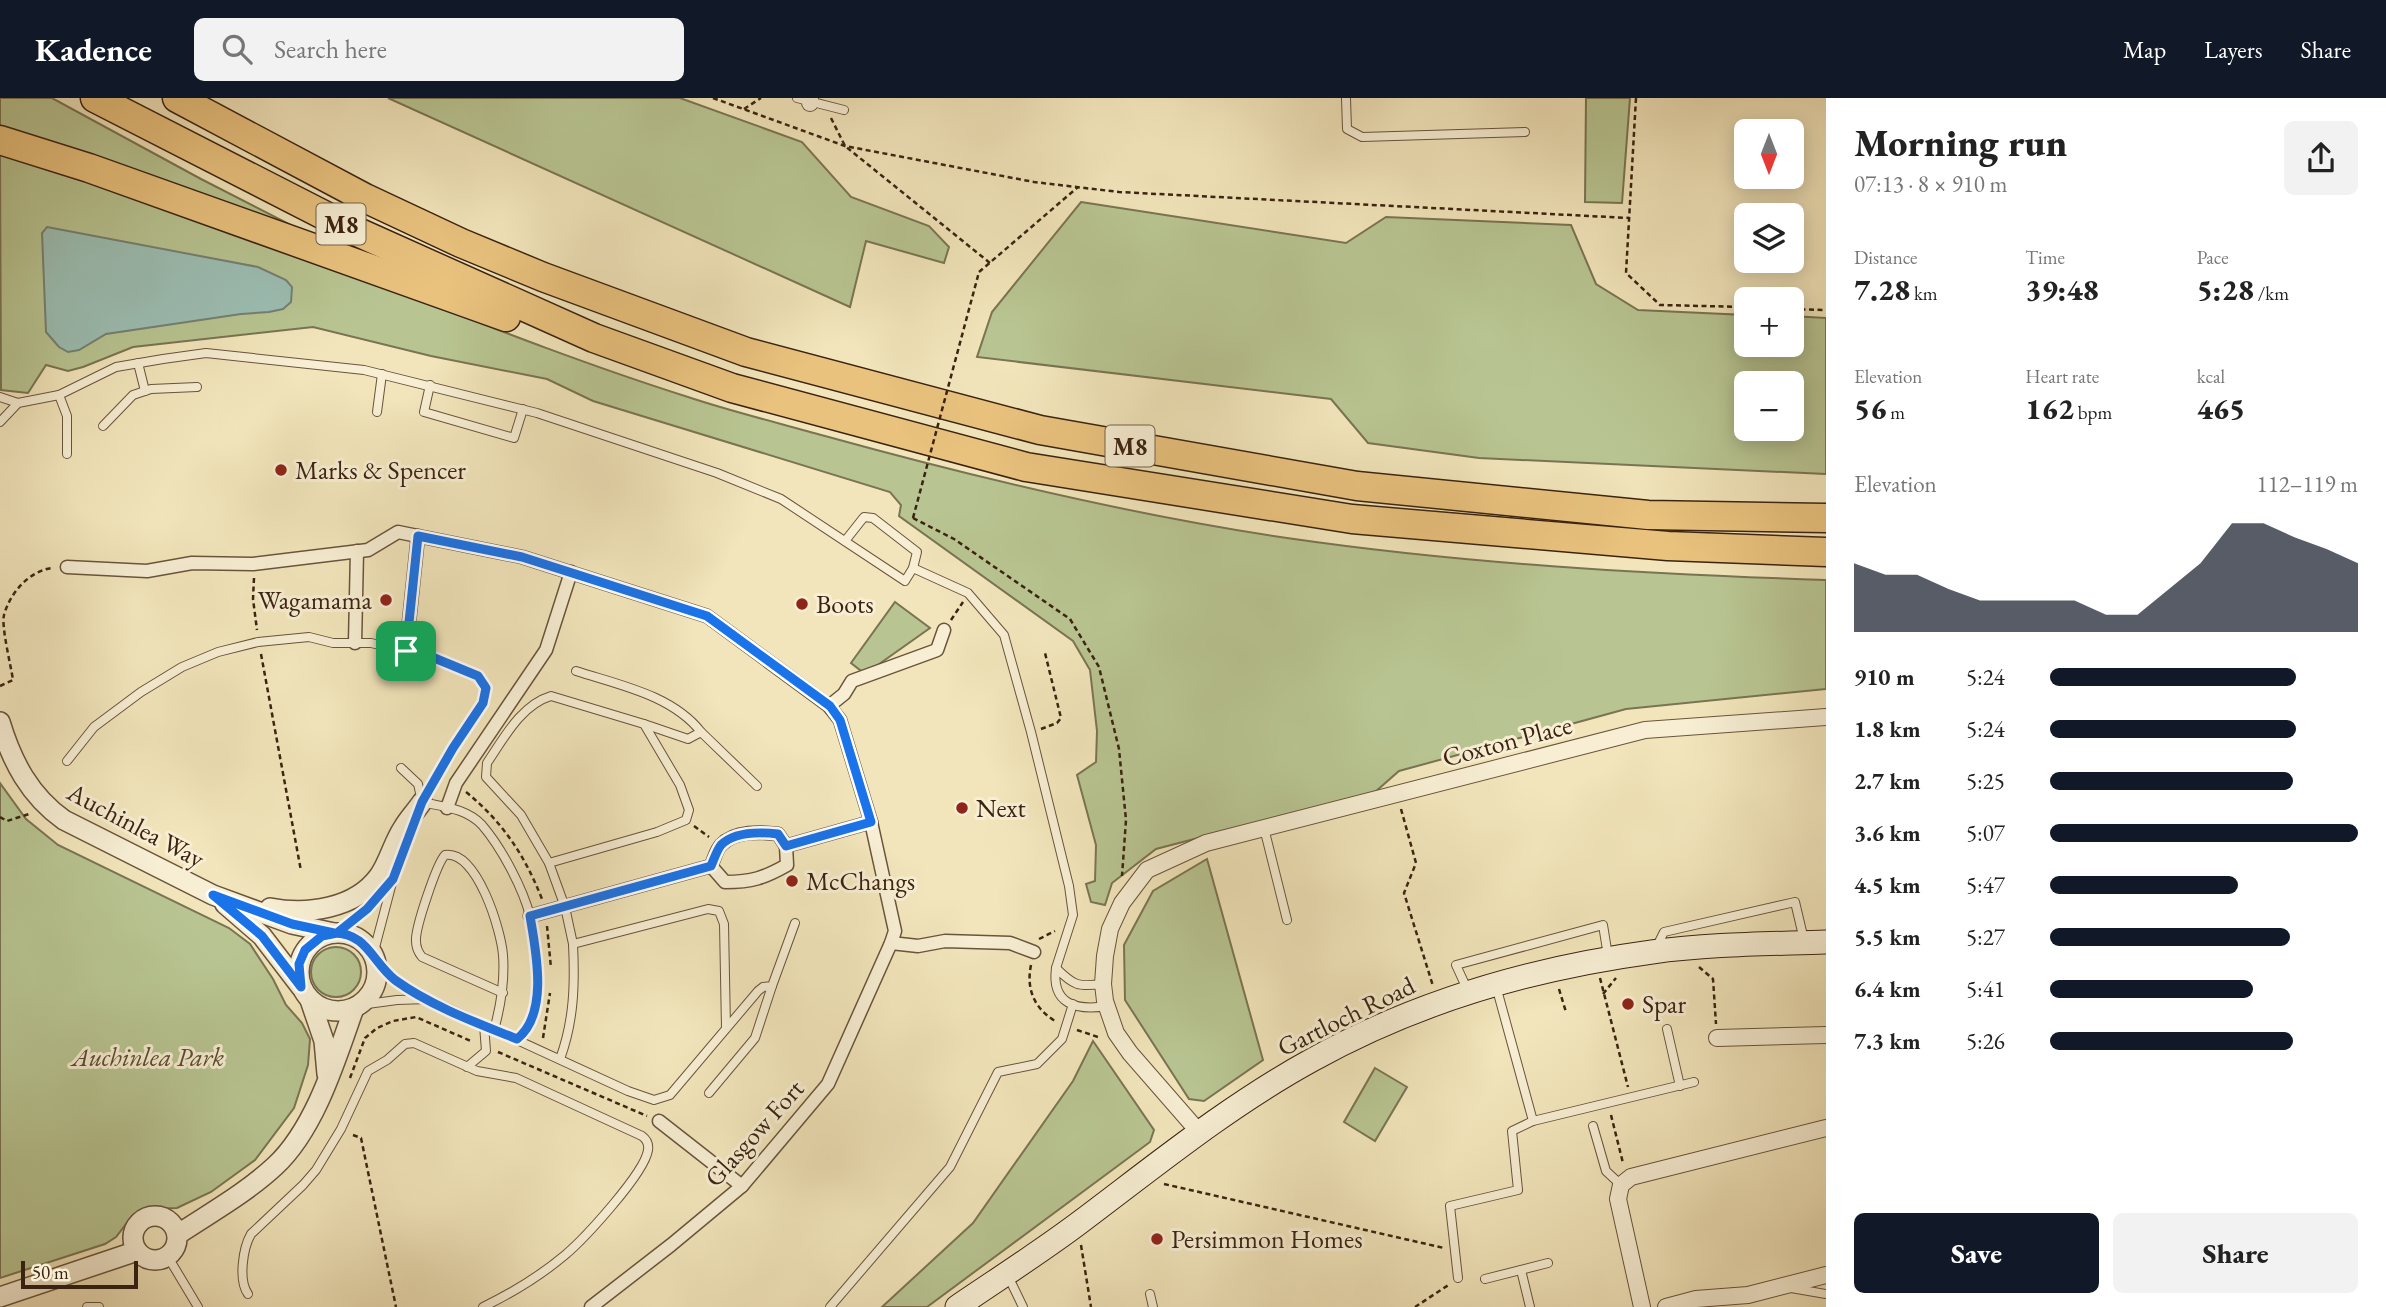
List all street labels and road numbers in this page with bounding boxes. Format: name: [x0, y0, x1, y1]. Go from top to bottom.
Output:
road number: M8: [316, 204, 366, 244]
road number: M8: [1106, 426, 1154, 466]
street label: Coxton Place: [1438, 707, 1576, 775]
street label: Auchinlea Way: [61, 774, 211, 876]
street label: Gartloch Road: [1272, 968, 1421, 1064]
street label: Glasgow Fort: [697, 1072, 811, 1194]

